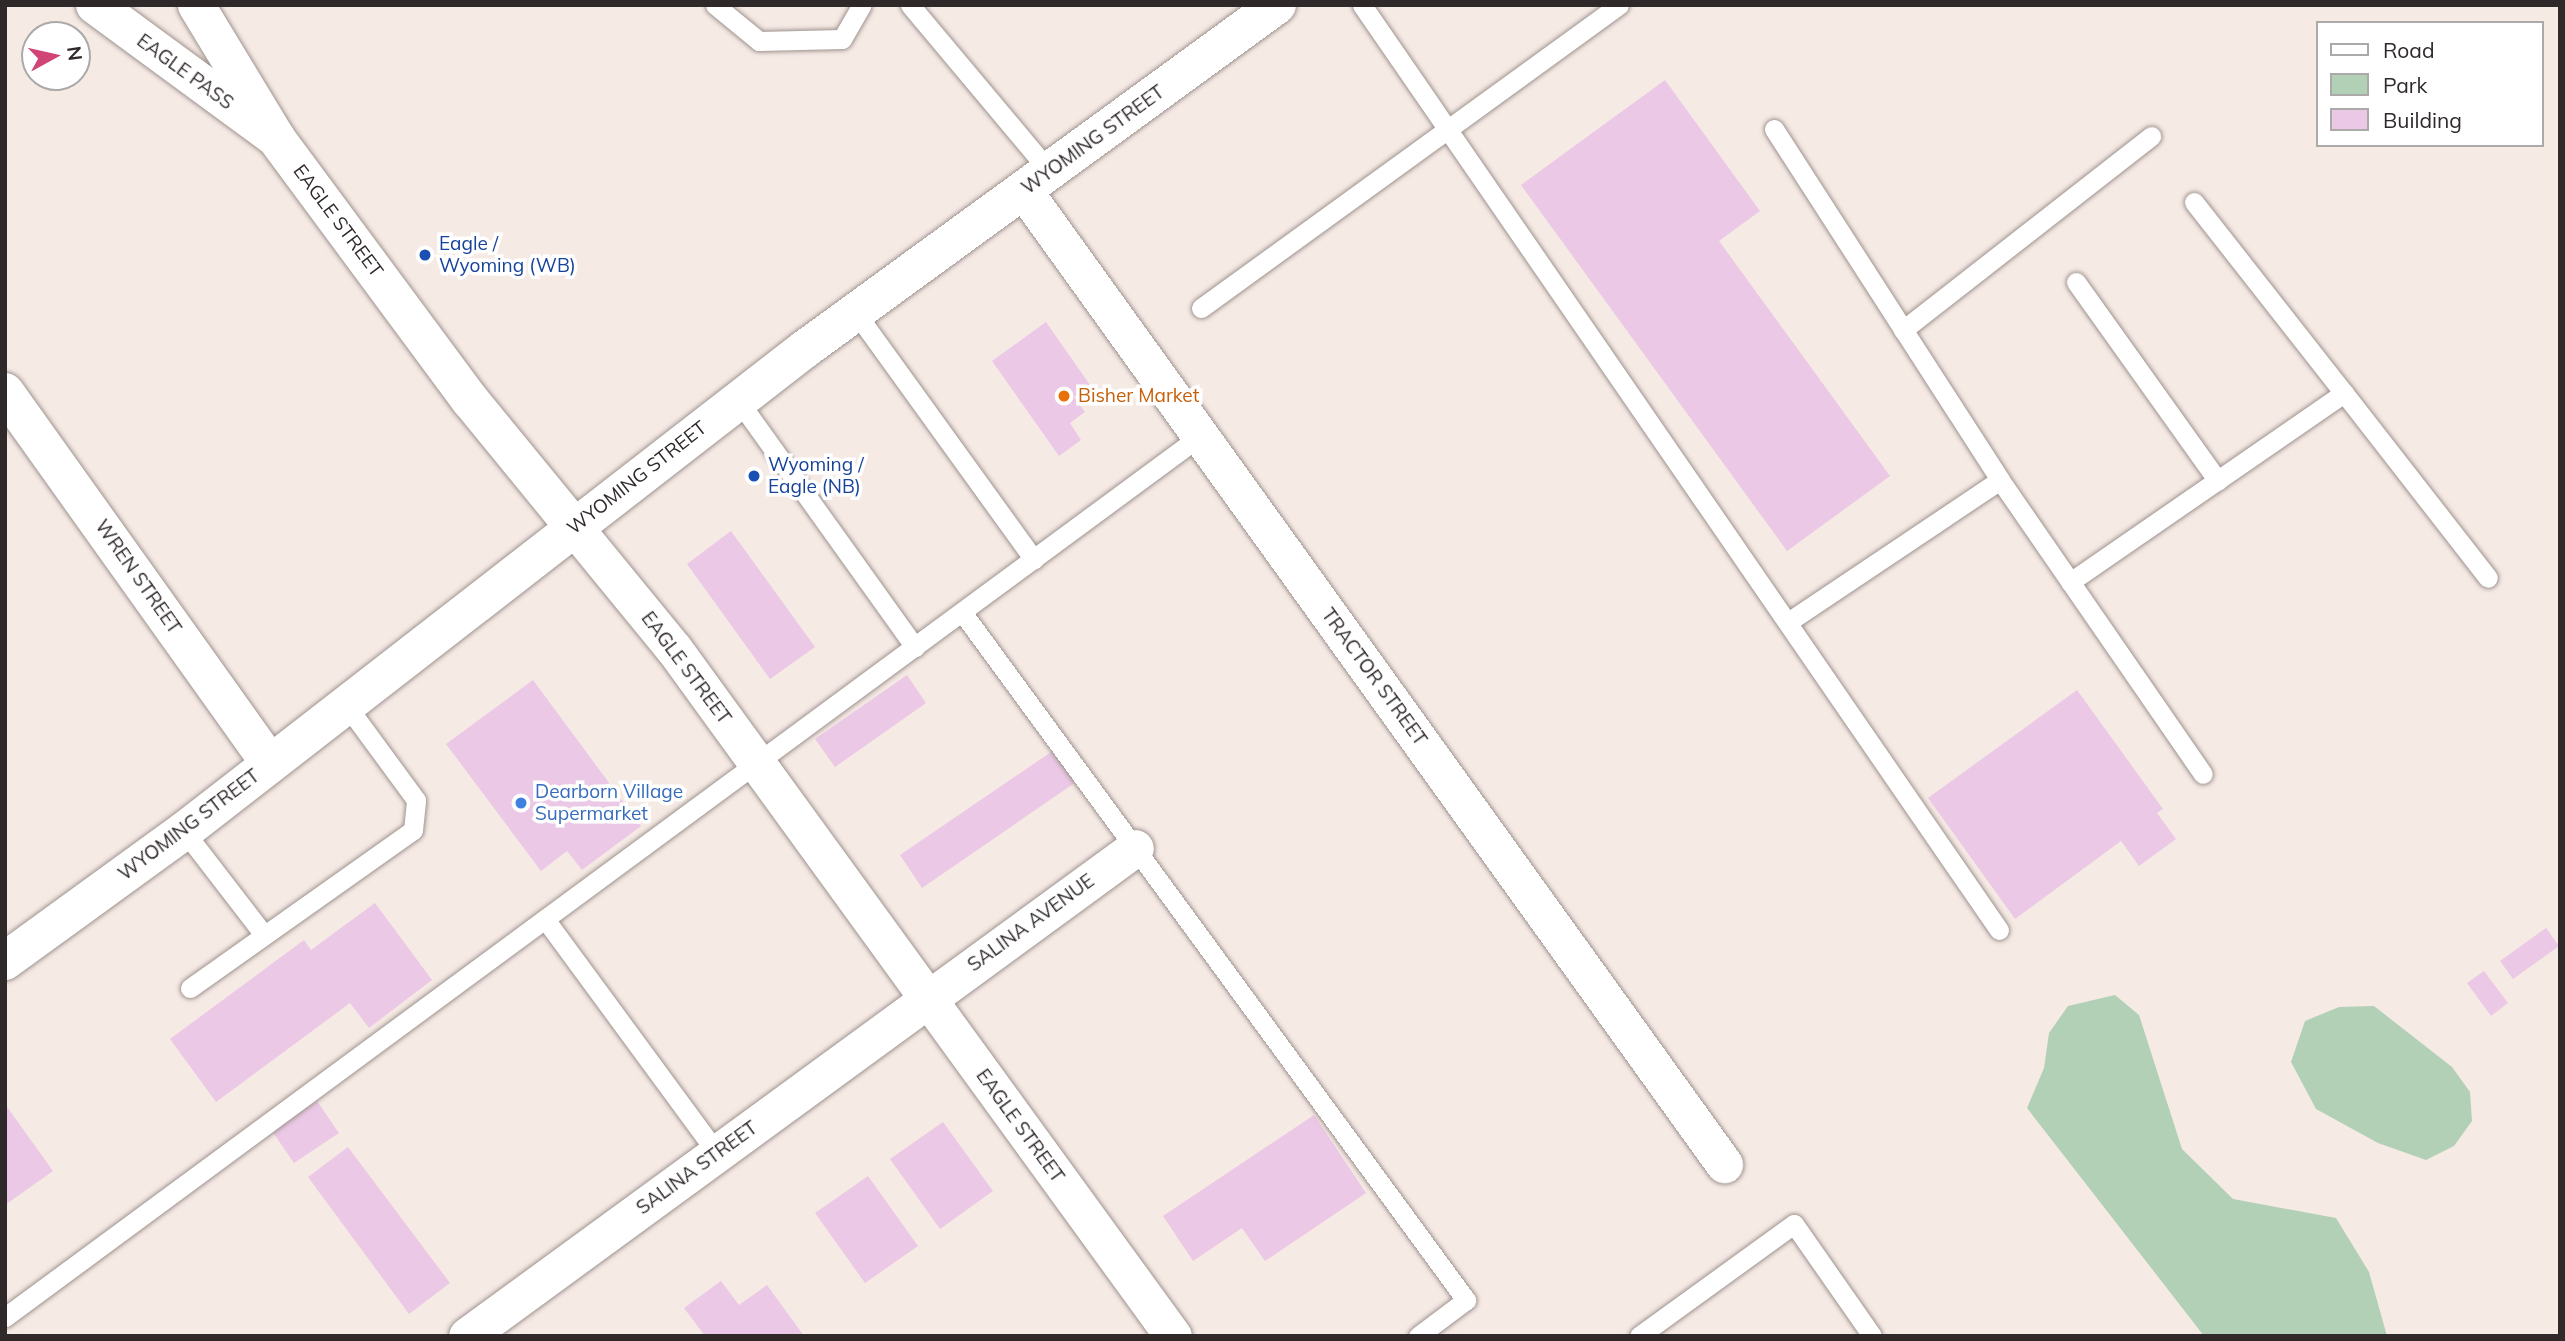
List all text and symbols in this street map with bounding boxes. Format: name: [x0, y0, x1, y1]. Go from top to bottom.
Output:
north arrow: [21, 21, 91, 91]
legend: [2316, 21, 2544, 147]
street label: EAGLE PASS: [132, 29, 238, 115]
text: Road: [2383, 37, 2434, 63]
text: N: [62, 45, 88, 62]
text: Park: [2383, 72, 2427, 98]
street label: WYOMING STREET: [1017, 81, 1169, 199]
text: Building: [2383, 107, 2462, 133]
street label: EAGLE STREET: [288, 160, 388, 282]
place label: Eagle / Wyoming (WB): [439, 233, 576, 277]
marker: Eagle / Wyoming (WB): [417, 247, 433, 263]
place label: Bisher Market: [1078, 385, 1199, 407]
marker: Bisher Market: [1056, 388, 1072, 404]
street label: WYOMING STREET: [563, 416, 711, 540]
place label: Wyoming / Eagle (NB): [768, 454, 864, 498]
marker: Wyoming / Eagle (NB): [746, 468, 762, 484]
street label: WREN STREET: [90, 515, 186, 639]
street label: TRACTOR STREET: [1317, 604, 1431, 750]
street label: EAGLE STREET: [636, 607, 736, 729]
street label: WYOMING STREET: [114, 765, 264, 885]
place label: Dearborn Village Supermarket: [535, 781, 683, 825]
marker: Dearborn Village Supermarket: [513, 795, 529, 811]
street label: SALINA AVENUE: [963, 869, 1099, 977]
street label: EAGLE STREET: [971, 1065, 1069, 1187]
street label: SALINA STREET: [632, 1116, 762, 1220]

